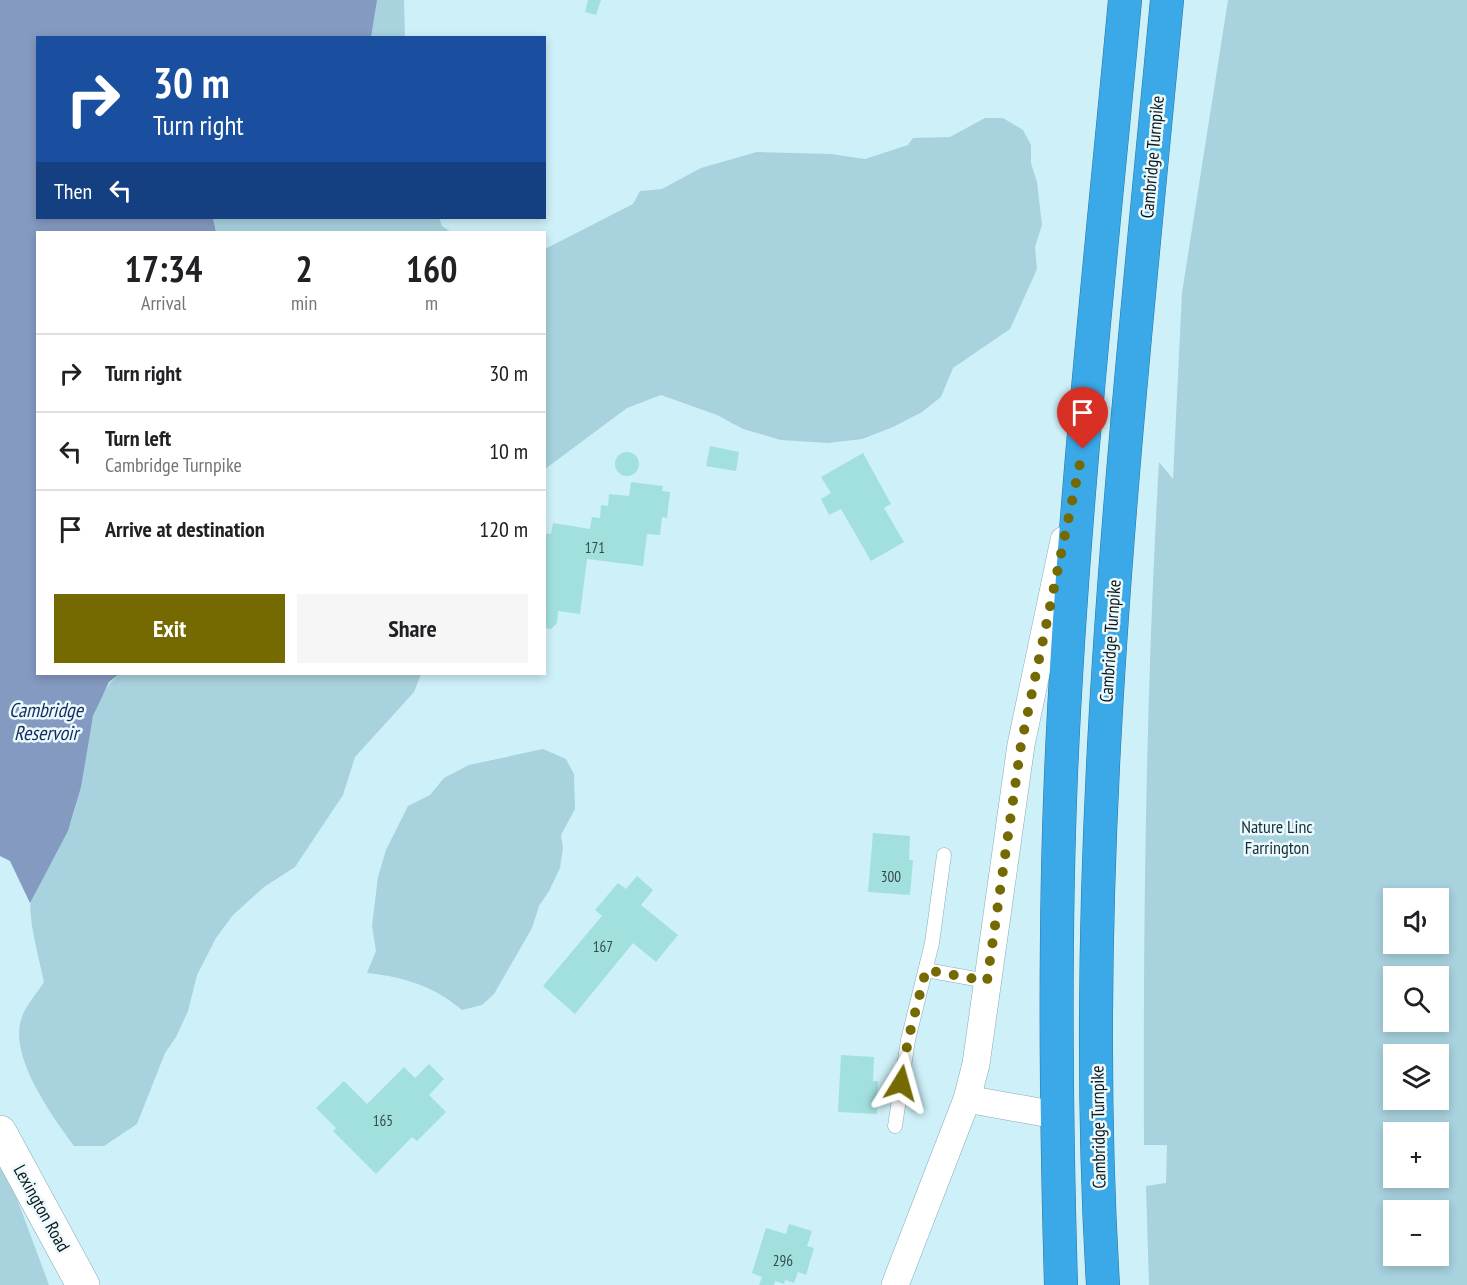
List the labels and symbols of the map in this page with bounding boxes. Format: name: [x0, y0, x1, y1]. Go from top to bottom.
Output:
street label: Cambridge Turnpike: [1135, 95, 1169, 219]
pin: [1057, 387, 1108, 449]
house number: 171: [585, 538, 605, 557]
street label: Cambridge Turnpike: [1094, 579, 1126, 703]
water label: Cambridge Reservoir: [9, 697, 85, 746]
park label: Nature Linc Farrington: [1241, 815, 1313, 859]
house number: 300: [881, 867, 901, 886]
house number: 167: [593, 937, 613, 956]
position arrow: [869, 1051, 933, 1115]
street label: Cambridge Turnpike: [1085, 1065, 1111, 1189]
house number: 165: [373, 1111, 393, 1130]
street label: Lexington Road: [9, 1161, 75, 1255]
house number: 296: [773, 1251, 793, 1270]

